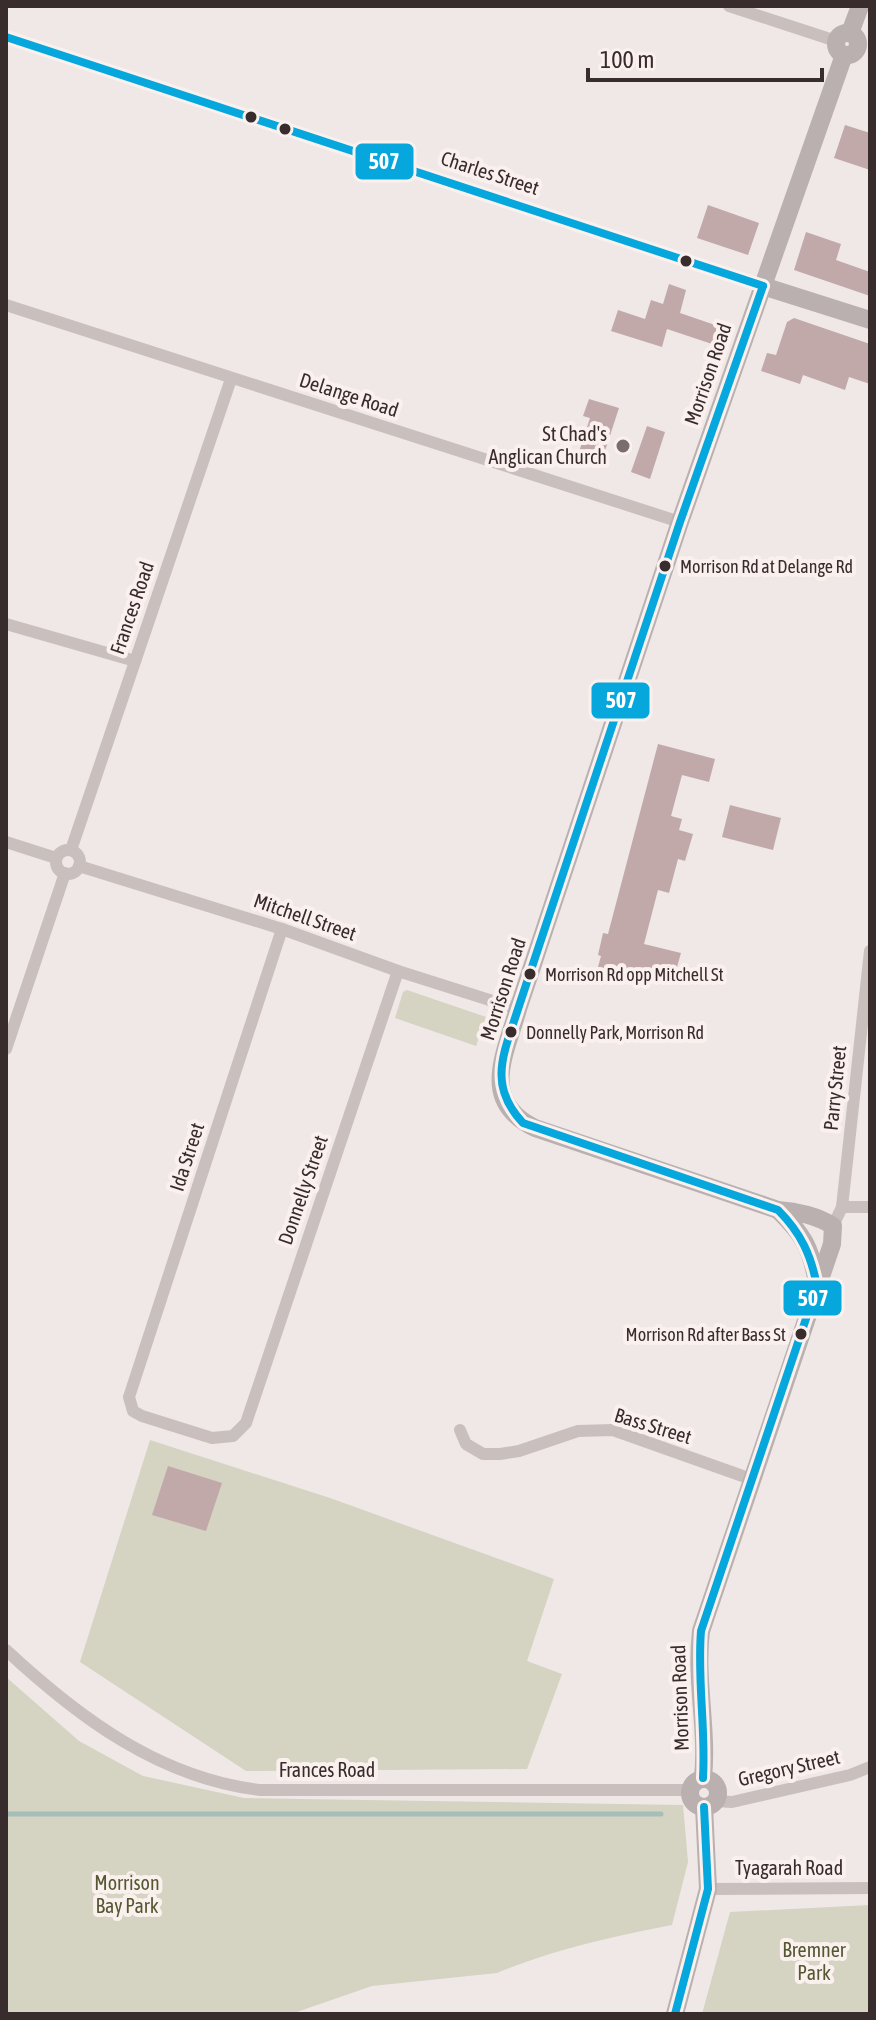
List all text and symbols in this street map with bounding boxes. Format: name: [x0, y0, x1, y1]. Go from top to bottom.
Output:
scale bar: [588, 32, 822, 82]
text: 100 m: [600, 46, 654, 73]
unlabelled marker: [243, 109, 259, 125]
unlabelled marker: [277, 121, 293, 137]
line badge: 507: [354, 142, 415, 181]
street label: Charles Street: [438, 146, 542, 199]
text: 507: [368, 148, 400, 174]
unlabelled marker: [678, 253, 694, 269]
street label: Morrison Road: [679, 320, 736, 428]
street label: Delange Road: [297, 368, 402, 421]
place label: St Chad's Anglican Church: [489, 422, 607, 468]
marker: St Chad's Anglican Church: [614, 437, 632, 455]
place label: Morrison Rd at Delange Rd: [680, 556, 853, 577]
street label: Frances Road: [105, 558, 158, 657]
marker: Morrison Rd at Delange Rd: [657, 558, 673, 574]
line badge: 507: [590, 681, 651, 720]
text: 507: [605, 687, 637, 713]
street label: Mitchell Street: [251, 888, 360, 945]
street label: Morrison Road: [475, 935, 530, 1043]
place label: Morrison Rd opp Mitchell St: [545, 964, 724, 985]
marker: Morrison Rd opp Mitchell St: [522, 966, 538, 982]
place label: Donnelly Park, Morrison Rd: [526, 1022, 704, 1043]
marker: Donnelly Park, Morrison Rd: [503, 1024, 519, 1040]
street label: Parry Street: [819, 1044, 850, 1132]
street label: Ida Street: [165, 1120, 208, 1194]
street label: Donnelly Street: [273, 1132, 332, 1248]
line badge: 507: [782, 1279, 843, 1317]
text: 507: [797, 1285, 829, 1311]
place label: Morrison Rd after Bass St: [626, 1324, 786, 1345]
marker: Morrison Rd after Bass St: [793, 1326, 809, 1342]
street label: Bass Street: [612, 1403, 695, 1448]
street label: Morrison Road: [666, 1645, 693, 1752]
street label: Gregory Street: [736, 1745, 842, 1790]
street label: Frances Road: [279, 1758, 375, 1781]
street label: Tyagarah Road: [735, 1856, 843, 1879]
park label: Morrison Bay Park: [94, 1871, 160, 1917]
park label: Bremner Park: [782, 1938, 847, 1984]

